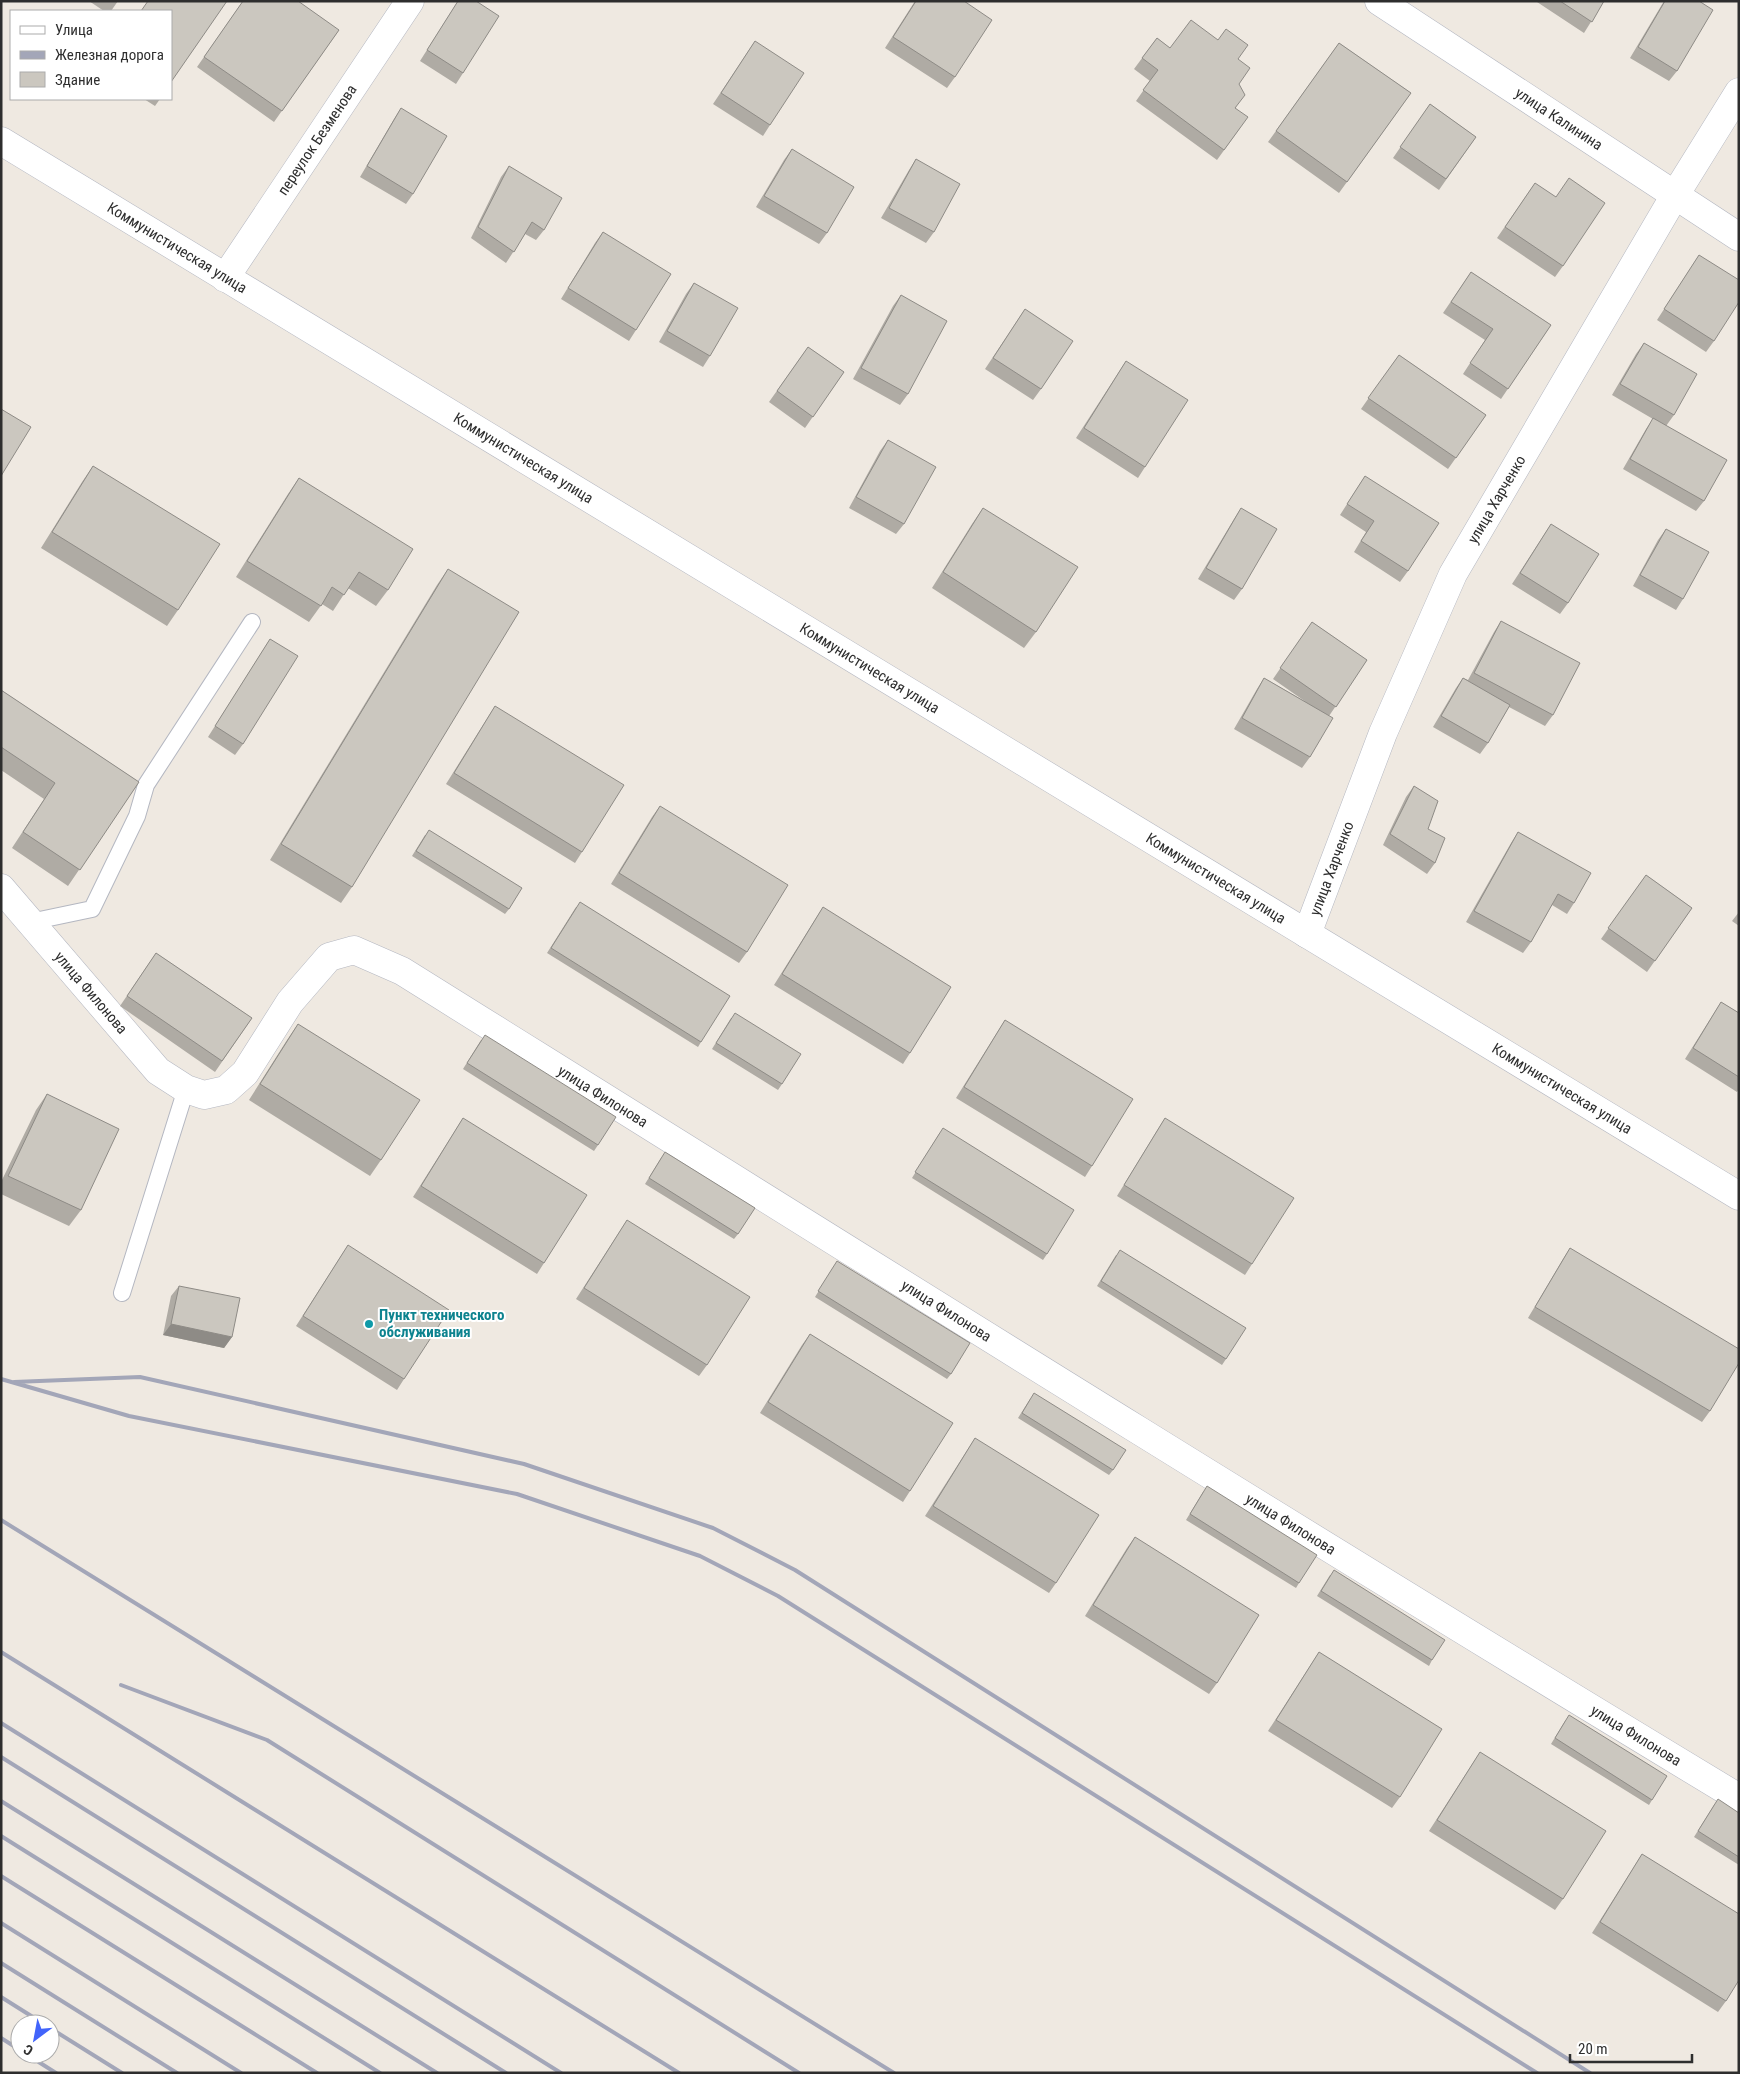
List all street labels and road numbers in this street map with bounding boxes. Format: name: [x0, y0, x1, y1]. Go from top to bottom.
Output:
street label: переулок Безменова: [274, 81, 361, 199]
street label: улица Калинина: [1512, 84, 1606, 154]
street label: Коммунистическая улица: [104, 199, 250, 297]
street label: Коммунистическая улица: [450, 409, 596, 507]
street label: улица Харченко: [1464, 452, 1529, 547]
street label: Коммунистическая улица: [796, 619, 943, 717]
street label: улица Харченко: [1306, 819, 1358, 918]
street label: Коммунистическая улица: [1143, 829, 1289, 928]
street label: улица Филонова: [51, 948, 131, 1038]
street label: Коммунистическая улица: [1489, 1039, 1635, 1138]
street label: улица Филонова: [554, 1062, 651, 1131]
street label: улица Филонова: [898, 1276, 995, 1346]
street label: улица Филонова: [1242, 1490, 1339, 1559]
street label: улица Филонова: [1587, 1701, 1684, 1770]

